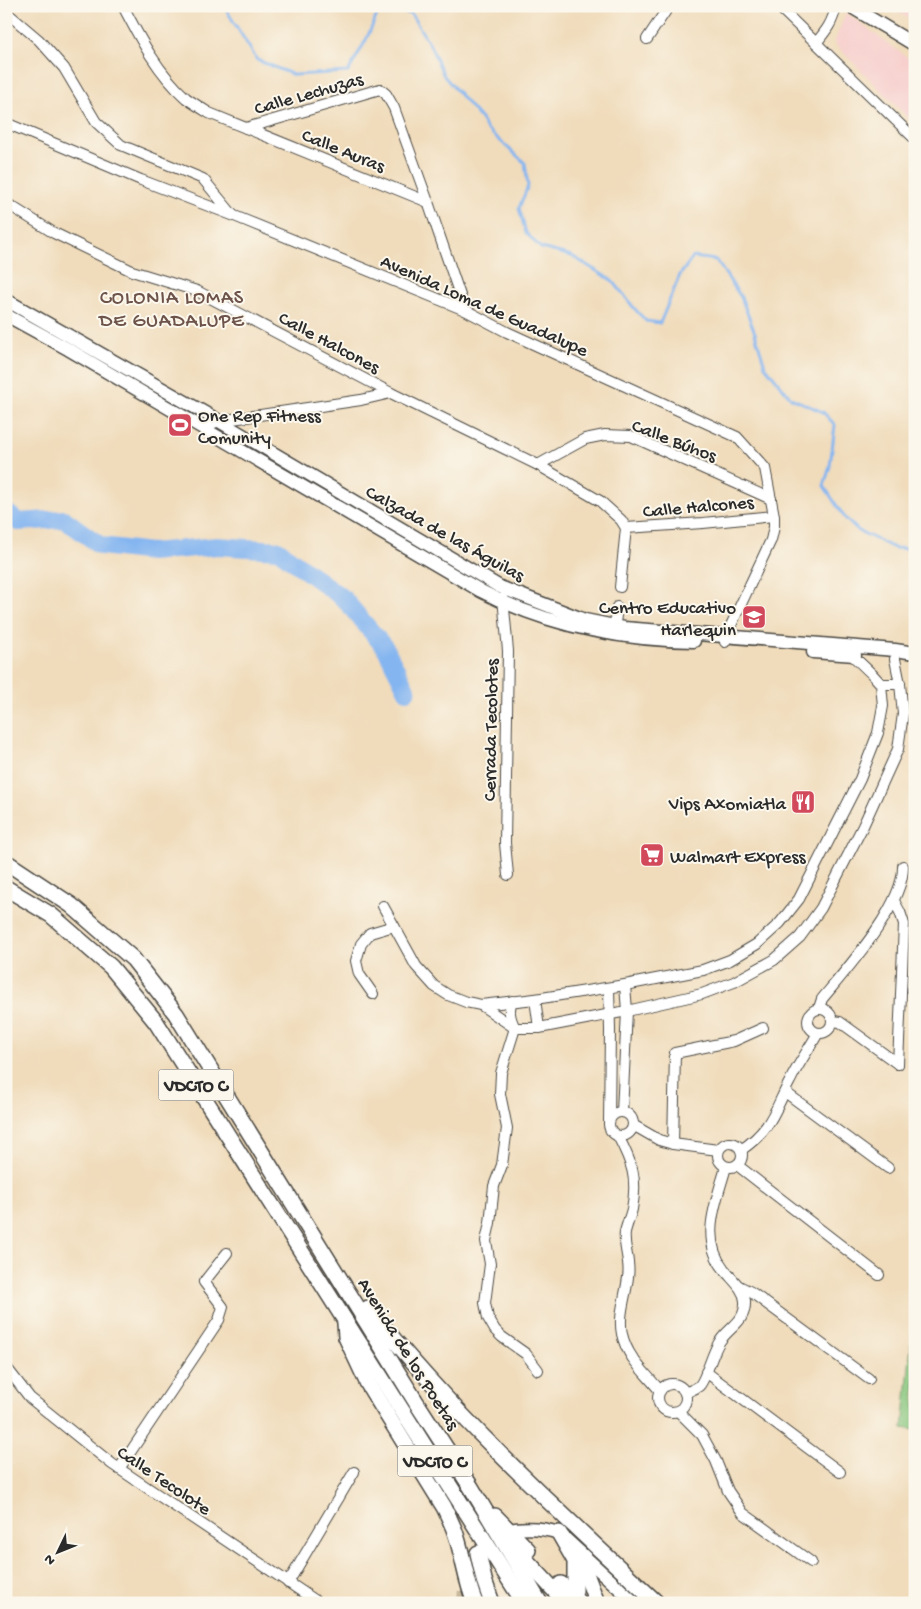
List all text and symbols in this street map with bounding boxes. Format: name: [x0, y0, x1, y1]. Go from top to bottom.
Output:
street label: Calle Lechuzas: [252, 69, 367, 122]
street label: Calle Auras: [298, 125, 389, 180]
street label: Avenida Loma de Guadalupe: [376, 251, 591, 364]
district label: COLONIA LOMAS DE GUADALUPE: [97, 288, 245, 334]
street label: Calle Halcones: [274, 308, 384, 381]
place label: One Rep Fitness Comunity: [198, 406, 322, 451]
sports icon: One Rep Fitness Comunity: [167, 412, 193, 438]
street label: Calle Búhos: [628, 416, 720, 469]
street label: Calzada de las Águilas: [361, 482, 529, 589]
street label: Calle Halcones: [642, 492, 756, 525]
place label: Centro Educativo Harlequin: [599, 598, 736, 643]
school or university icon: Centro Educativo Harlequin: [741, 604, 767, 630]
street label: Cerrada Tecolotes: [480, 658, 505, 801]
restaurant icon: Vips Axomiatla: [790, 789, 816, 815]
place label: Vips Axomiatla: [668, 794, 787, 817]
supermarket icon: Walmart Express: [639, 842, 665, 868]
place label: Walmart Express: [670, 847, 807, 870]
road number: VDCTO C: [158, 1070, 234, 1100]
street label: Avenida de los Poetas: [351, 1274, 464, 1436]
street label: Calle Tecolote: [112, 1442, 215, 1522]
road number: VDCTO C: [398, 1445, 472, 1476]
north arrow: [32, 1526, 82, 1576]
text: N: [41, 1550, 60, 1568]

